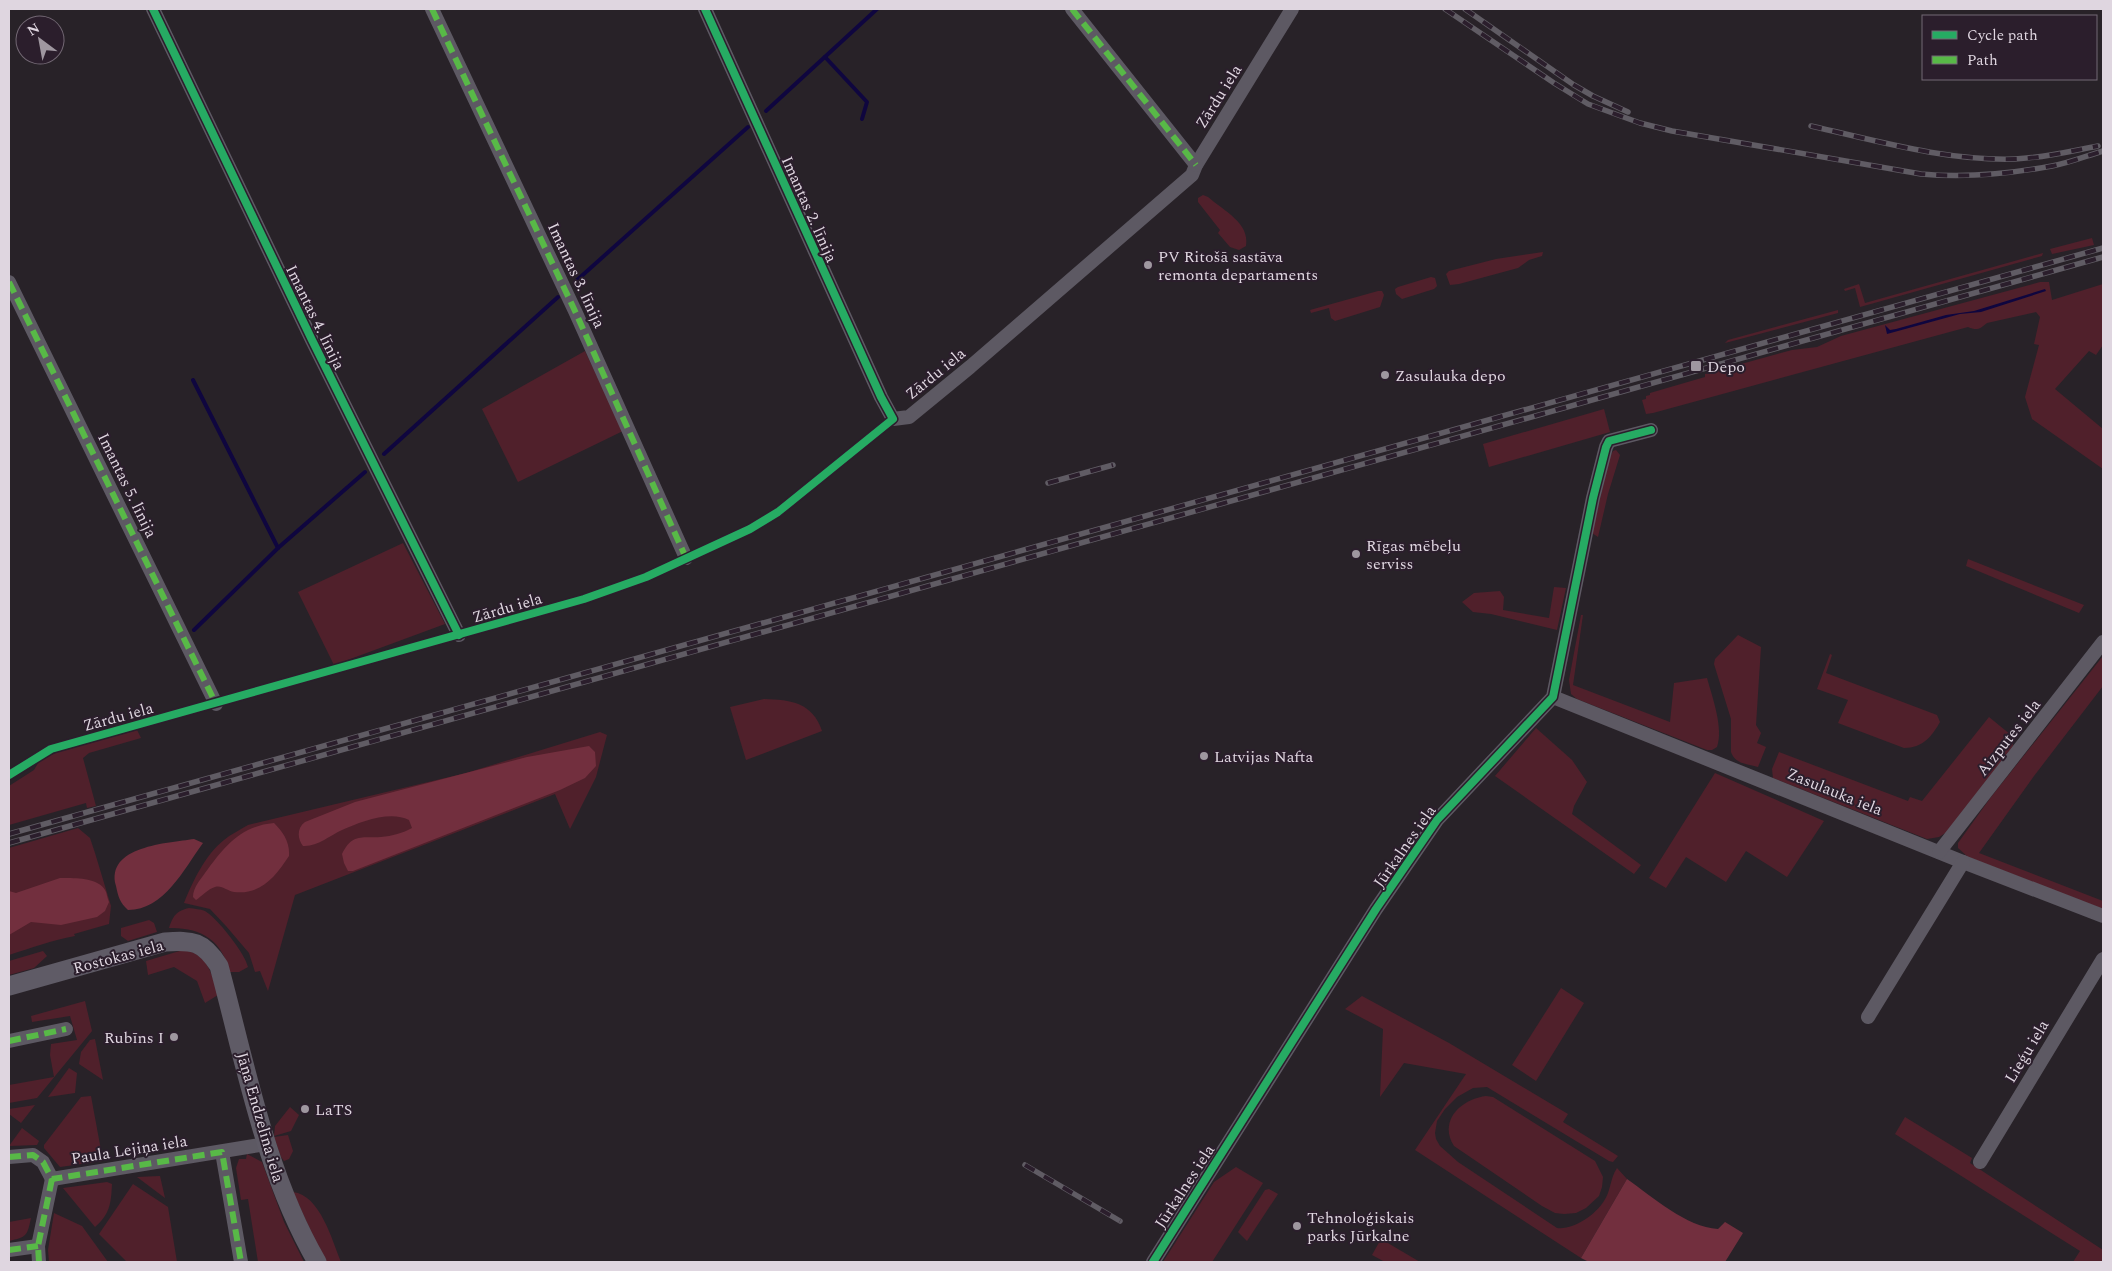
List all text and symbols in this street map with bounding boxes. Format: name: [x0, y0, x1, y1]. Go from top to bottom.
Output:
north arrow: [15, 15, 65, 65]
legend: [1922, 15, 2097, 80]
text: N: [23, 17, 44, 41]
text: Cycle path: [1967, 24, 2038, 47]
text: Path: [1967, 49, 1998, 72]
street label: Zārdu iela: [1190, 60, 1248, 133]
street label: Imantas 2. līnija: [775, 152, 843, 267]
street label: Imantas 3. līnija: [541, 219, 611, 332]
place label: PV Ritošā sastāva remonta departaments: [1158, 245, 1318, 287]
marker: PV Ritošā sastāva remonta departaments: [1142, 259, 1154, 271]
street label: Imantas 4. līnija: [279, 261, 351, 374]
street label: Zārdu iela: [900, 342, 971, 406]
place label: Depo: [1707, 355, 1745, 379]
marker: Depo: [1689, 359, 1703, 373]
place label: Zasulauka depo: [1395, 364, 1506, 388]
marker: Zasulauka depo: [1379, 369, 1391, 381]
street label: Imantas 5. līnija: [91, 429, 163, 542]
place label: Rīgas mēbeļu serviss: [1366, 534, 1461, 576]
marker: Rīgas mēbeļu serviss: [1350, 548, 1362, 560]
street label: Zārdu iela: [469, 586, 545, 629]
street label: Aizputes iela: [1971, 694, 2047, 781]
street label: Zārdu iela: [81, 696, 156, 738]
place label: Latvijas Nafta: [1214, 745, 1313, 769]
marker: Latvijas Nafta: [1198, 750, 1210, 762]
street label: Zasulauka iela: [1783, 762, 1886, 822]
street label: Jūrkalnes iela: [1368, 800, 1442, 893]
street label: Rostokas iela: [70, 933, 166, 981]
street label: Lieģu iela: [1999, 1015, 2055, 1088]
place label: Rubīns I: [104, 1026, 164, 1050]
marker: Rubīns I: [168, 1031, 180, 1043]
street label: Jāņa Endzelīna iela: [230, 1049, 290, 1185]
place label: LaTS: [315, 1098, 352, 1122]
marker: LaTS: [299, 1103, 311, 1115]
street label: Paula Lejiņa iela: [69, 1129, 189, 1171]
street label: Jūrkalnes iela: [1149, 1140, 1221, 1233]
place label: Tehnoloģiskais parks Jūrkalne: [1307, 1206, 1414, 1248]
marker: Tehnoloģiskais parks Jūrkalne: [1291, 1220, 1303, 1232]

